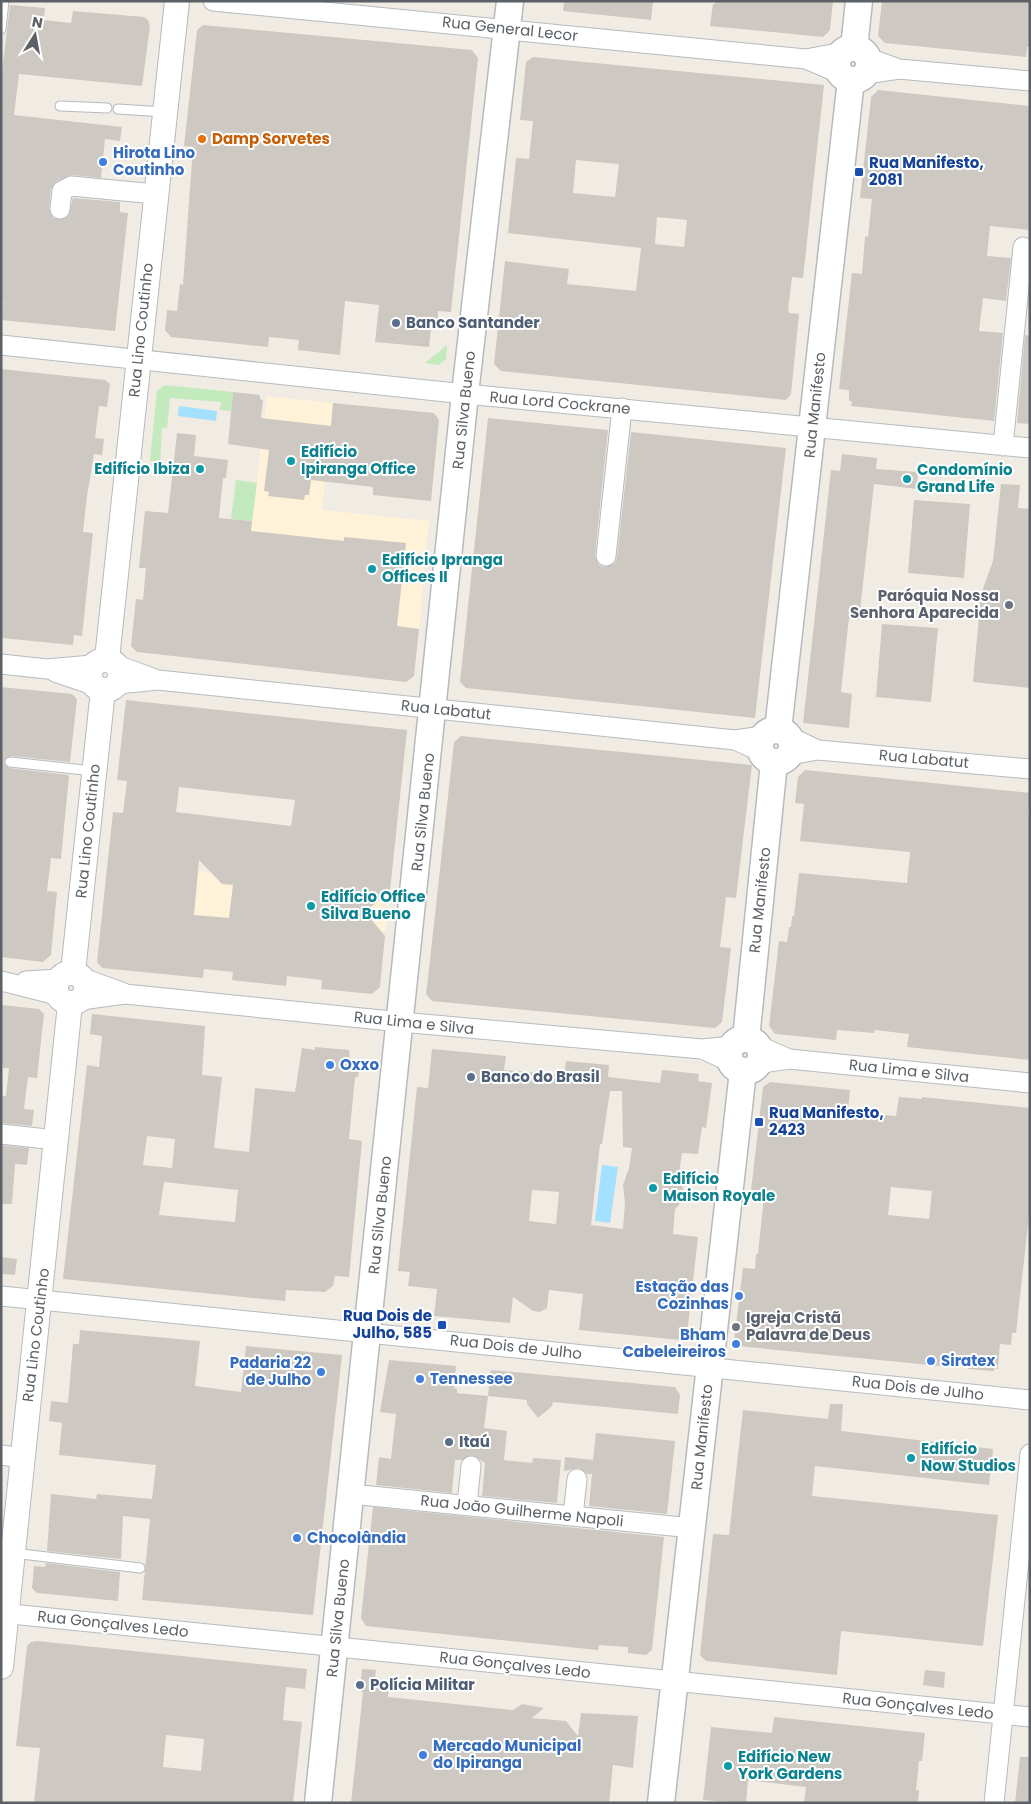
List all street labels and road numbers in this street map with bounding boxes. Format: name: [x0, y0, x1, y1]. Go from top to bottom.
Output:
street label: Rua General Lecor: [441, 11, 579, 46]
street label: Rua Lino Coutinho: [123, 262, 158, 398]
street label: Rua Silva Bueno: [447, 350, 480, 470]
street label: Rua Manifesto: [799, 351, 831, 459]
street label: Rua Lord Cockrane: [489, 386, 631, 419]
street label: Rua Labatut: [400, 694, 492, 725]
street label: Rua Labatut: [878, 744, 970, 773]
street label: Rua Silva Bueno: [406, 752, 439, 872]
street label: Rua Lino Coutinho: [70, 763, 105, 899]
street label: Rua Manifesto: [744, 846, 776, 954]
street label: Rua Lima e Silva: [353, 1006, 475, 1039]
street label: Rua Lima e Silva: [848, 1054, 970, 1087]
street label: Rua Silva Bueno: [363, 1155, 396, 1275]
street label: Rua Lino Coutinho: [17, 1267, 54, 1403]
street label: Rua Dois de Julho: [449, 1329, 583, 1364]
street label: Rua Dois de Julho: [851, 1370, 985, 1405]
street label: Rua Manifesto: [686, 1383, 718, 1491]
street label: Rua João Guilherme Napoli: [420, 1489, 625, 1532]
street label: Rua Silva Bueno: [321, 1558, 354, 1678]
street label: Rua Gonçalves Ledo: [36, 1605, 190, 1642]
street label: Rua Gonçalves Ledo: [438, 1646, 592, 1683]
street label: Rua Gonçalves Ledo: [841, 1687, 995, 1724]

